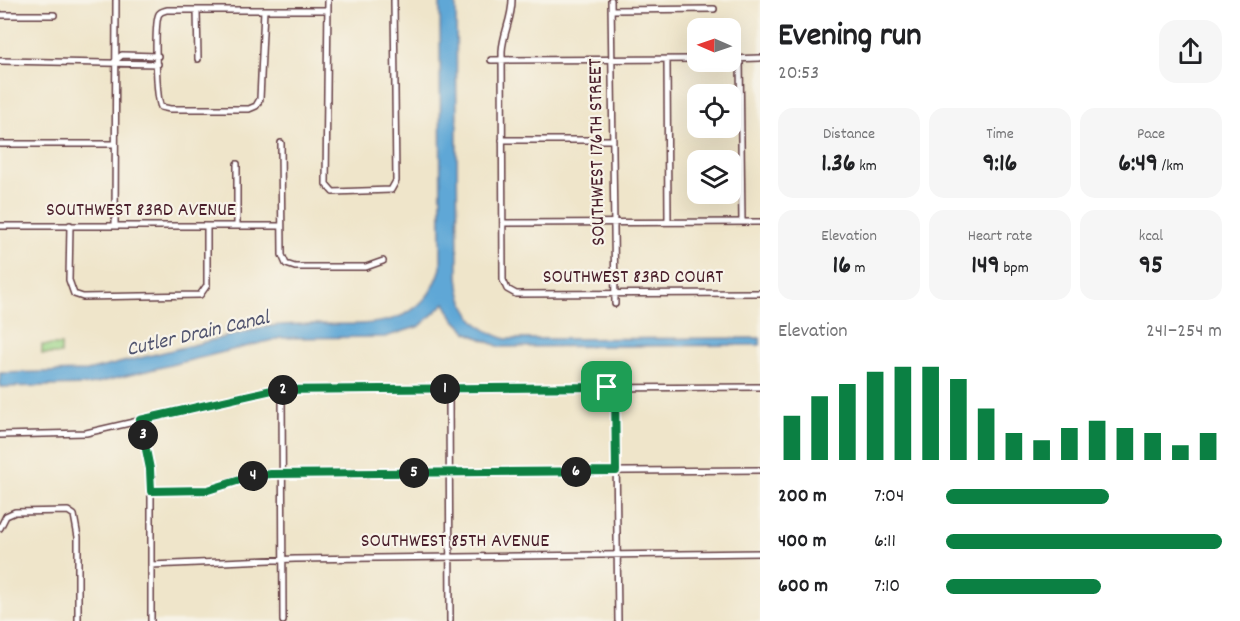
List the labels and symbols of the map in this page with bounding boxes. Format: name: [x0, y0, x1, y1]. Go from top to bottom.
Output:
north arrow: [687, 18, 741, 72]
street label: SOUTHWEST 176TH STREET: [582, 58, 614, 246]
street label: SOUTHWEST 83RD AVENUE: [46, 197, 236, 225]
street label: SOUTHWEST 83RD COURT: [543, 264, 723, 292]
water label: Cutler Drain Canal: [124, 304, 274, 366]
pin: [581, 361, 632, 412]
pin: 1: [430, 374, 460, 404]
pin: 2: [268, 375, 298, 405]
pin: 3: [128, 420, 158, 450]
pin: 6: [561, 457, 591, 487]
pin: 5: [399, 458, 429, 488]
pin: 4: [238, 461, 268, 491]
street label: SOUTHWEST 85TH AVENUE: [361, 528, 549, 556]

